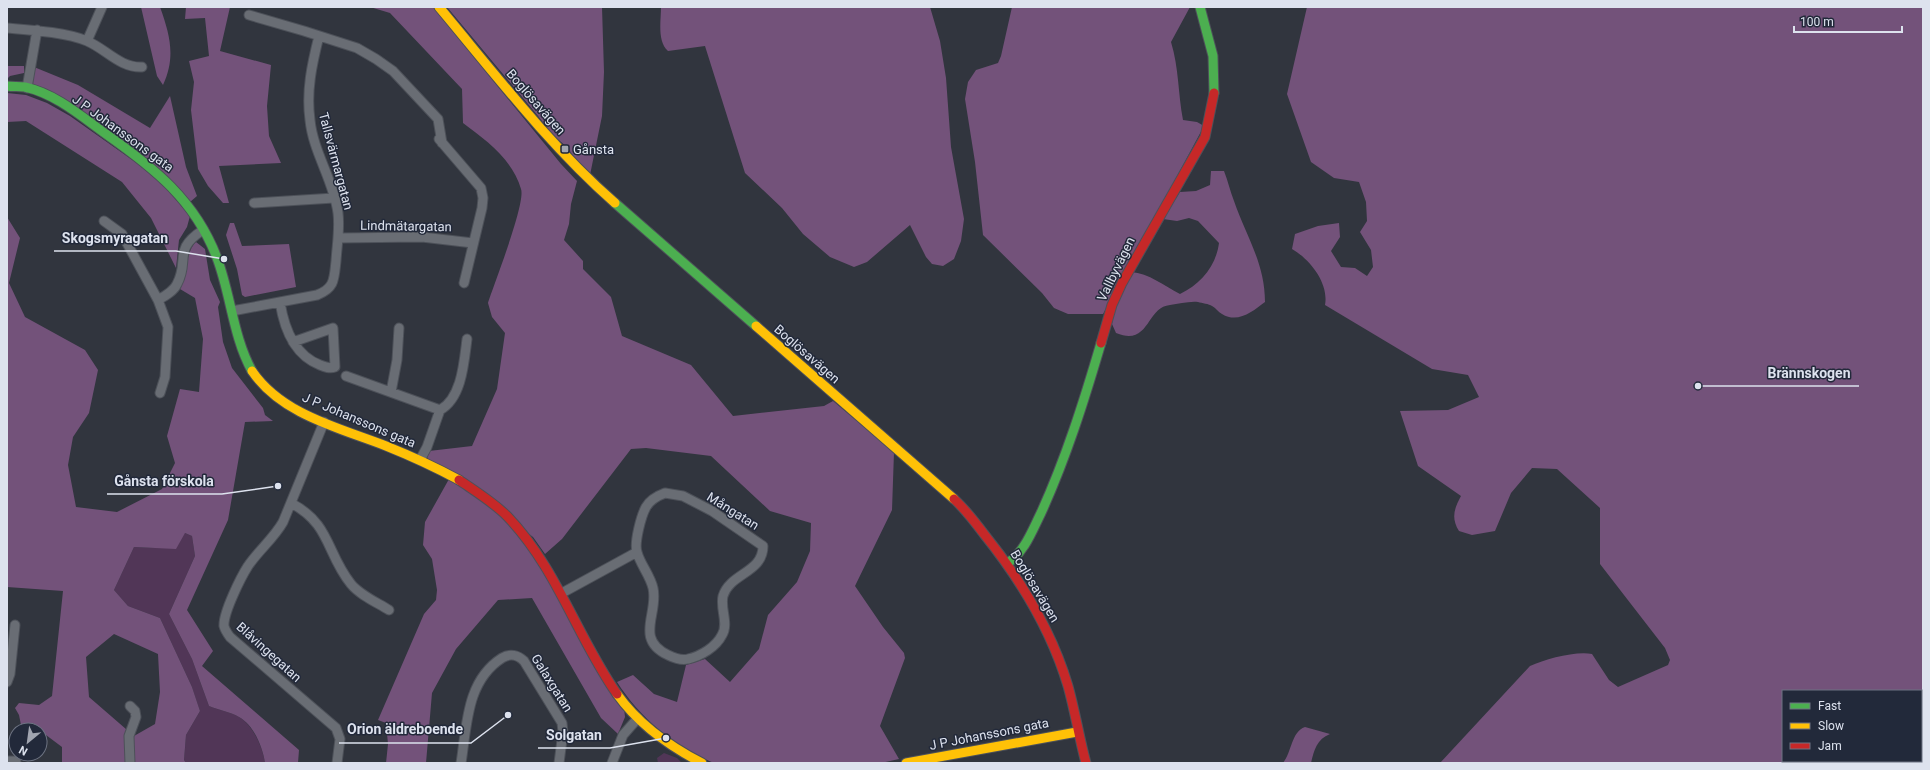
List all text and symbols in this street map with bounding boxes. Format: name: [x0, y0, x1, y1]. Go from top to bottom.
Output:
scale bar: [1794, 8, 1902, 34]
text: 100 m: [1800, 15, 1834, 29]
street label: Boglösavägen: [504, 66, 568, 138]
street label: J P Johanssons gata: [69, 91, 177, 175]
street label: Tallsvärmargatan: [316, 111, 356, 211]
place label: Gånsta: [573, 142, 614, 157]
marker: Gånsta: [560, 144, 570, 154]
street label: Lindmätargatan: [360, 218, 452, 234]
callout: Skogsmyragatan: [54, 225, 176, 251]
text: Skogsmyragatan: [62, 230, 168, 246]
street label: Vallbyvägen: [1094, 235, 1138, 303]
street label: Boglösavägen: [771, 322, 843, 386]
callout: Brännskogen: [1760, 360, 1859, 386]
text: Brännskogen: [1767, 365, 1851, 381]
street label: J P Johanssons gata: [300, 389, 418, 451]
callout: Gånsta förskola: [107, 468, 222, 494]
text: Gånsta förskola: [114, 473, 214, 489]
street label: Mångatan: [704, 489, 762, 533]
street label: Boglösavägen: [1008, 547, 1062, 625]
street label: Blåvingegatan: [234, 619, 304, 685]
street label: Galaxgatan: [528, 651, 576, 715]
legend: [1782, 690, 1922, 762]
text: Fast: [1818, 699, 1841, 713]
street label: J P Johanssons gata: [928, 715, 1050, 753]
callout: Orion äldreboende: [339, 717, 471, 743]
text: Slow: [1818, 719, 1844, 733]
text: Orion äldreboende: [347, 721, 463, 737]
north arrow: [8, 722, 48, 762]
callout: Solgatan: [538, 722, 610, 748]
text: Solgatan: [546, 727, 602, 743]
text: Jam: [1818, 739, 1842, 753]
text: N: [17, 743, 30, 758]

